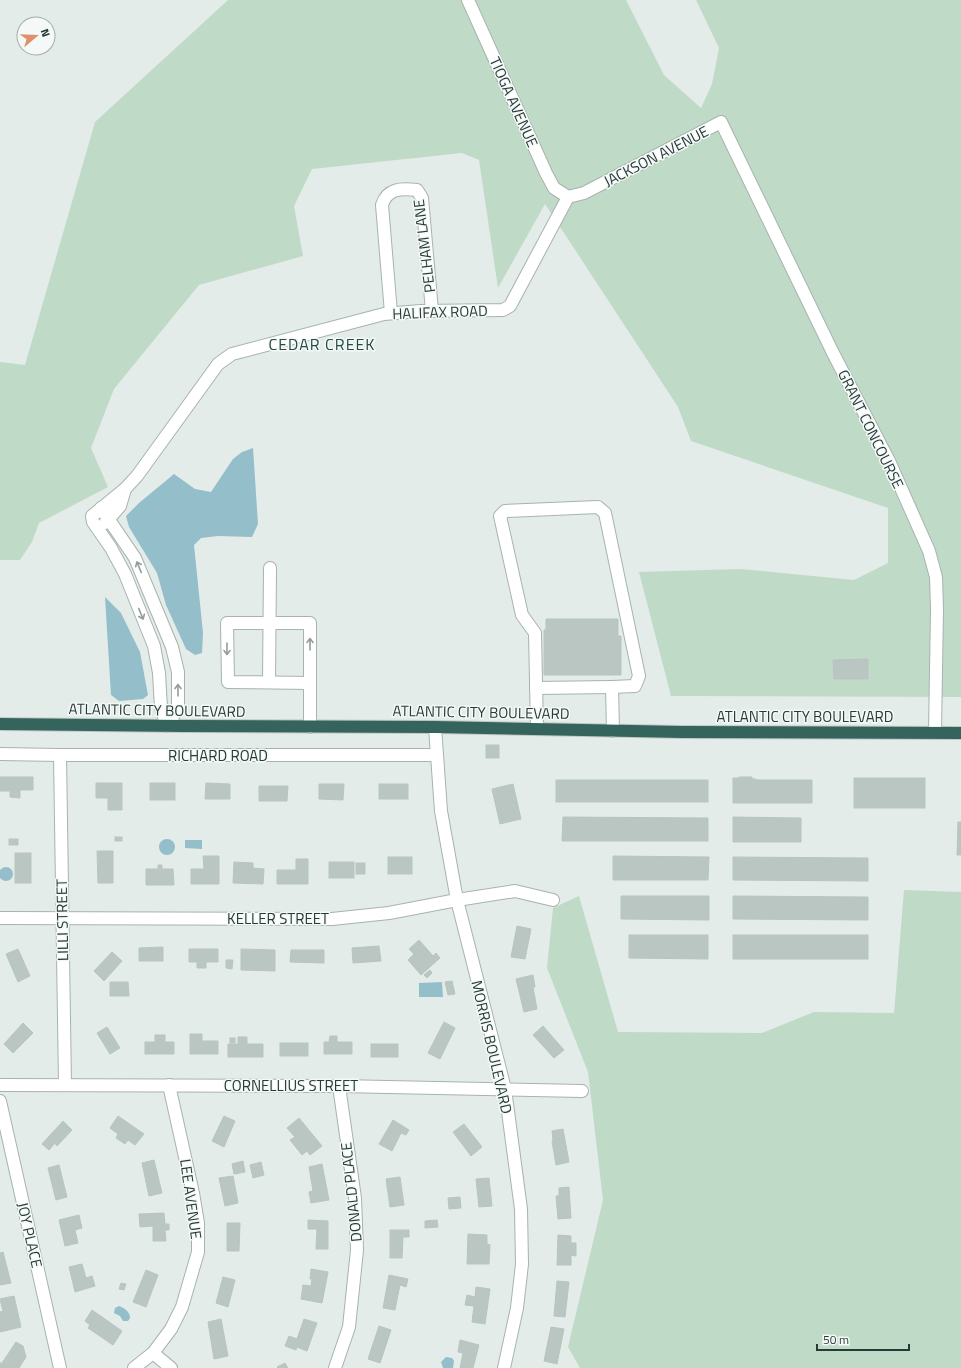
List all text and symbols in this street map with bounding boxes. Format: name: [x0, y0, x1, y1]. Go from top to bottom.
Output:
north arrow: [16, 16, 56, 56]
text: N: [37, 27, 54, 39]
street label: TIOGA AVENUE: [484, 53, 544, 151]
street label: JACKSON AVENUE: [600, 120, 712, 192]
street label: PELHAM LANE: [407, 198, 441, 294]
street label: HALIFAX ROAD: [392, 299, 488, 325]
district label: CEDAR CREEK: [269, 332, 375, 356]
street label: GRANT CONCOURSE: [832, 366, 910, 492]
one-way arrow: [135, 562, 142, 574]
one-way arrow: [138, 607, 146, 619]
one-way arrow: [306, 638, 314, 651]
one-way arrow: [223, 642, 231, 655]
one-way arrow: [174, 684, 182, 697]
street label: ATLANTIC CITY BOULEVARD: [68, 697, 246, 723]
street label: ATLANTIC CITY BOULEVARD: [392, 699, 570, 725]
street label: ATLANTIC CITY BOULEVARD: [717, 705, 894, 728]
street label: RICHARD ROAD: [168, 744, 268, 767]
street label: LILLI STREET: [50, 879, 74, 961]
street label: KELLER STREET: [227, 907, 329, 930]
street label: MORRIS BOULEVARD: [465, 978, 519, 1116]
street label: CORNELLIUS STREET: [224, 1074, 358, 1097]
street label: DONALD PLACE: [334, 1141, 368, 1243]
street label: LEE AVENUE: [174, 1157, 208, 1241]
street label: JOY PLACE: [11, 1200, 49, 1270]
scale bar: [817, 1326, 909, 1352]
text: 50 m: [823, 1330, 849, 1349]

